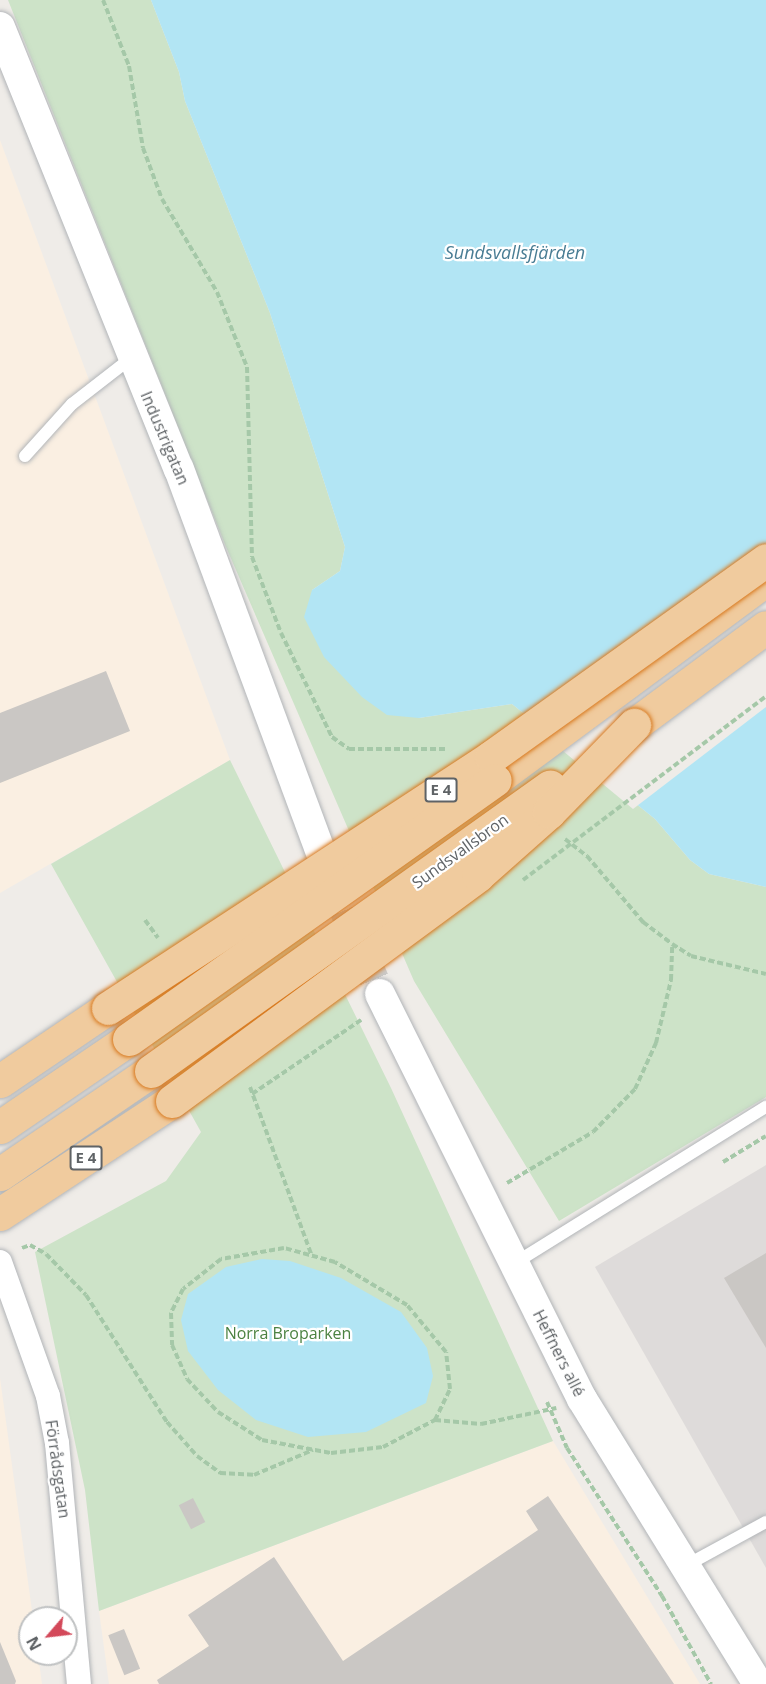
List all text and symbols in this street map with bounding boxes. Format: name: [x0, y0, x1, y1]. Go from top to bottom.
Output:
water label: Sundsvallsfjärden: [445, 241, 585, 263]
street label: Industrigatan: [137, 388, 193, 488]
road number: E 4: [424, 778, 458, 802]
street label: Sundsvallsbron: [408, 810, 512, 892]
road number: E 4: [70, 1146, 103, 1170]
street label: Heffners allé: [529, 1306, 589, 1400]
park label: Norra Broparken: [225, 1323, 351, 1343]
street label: Förrådsgatan: [42, 1419, 74, 1519]
north arrow: [18, 1606, 78, 1666]
text: N: [21, 1633, 47, 1654]

